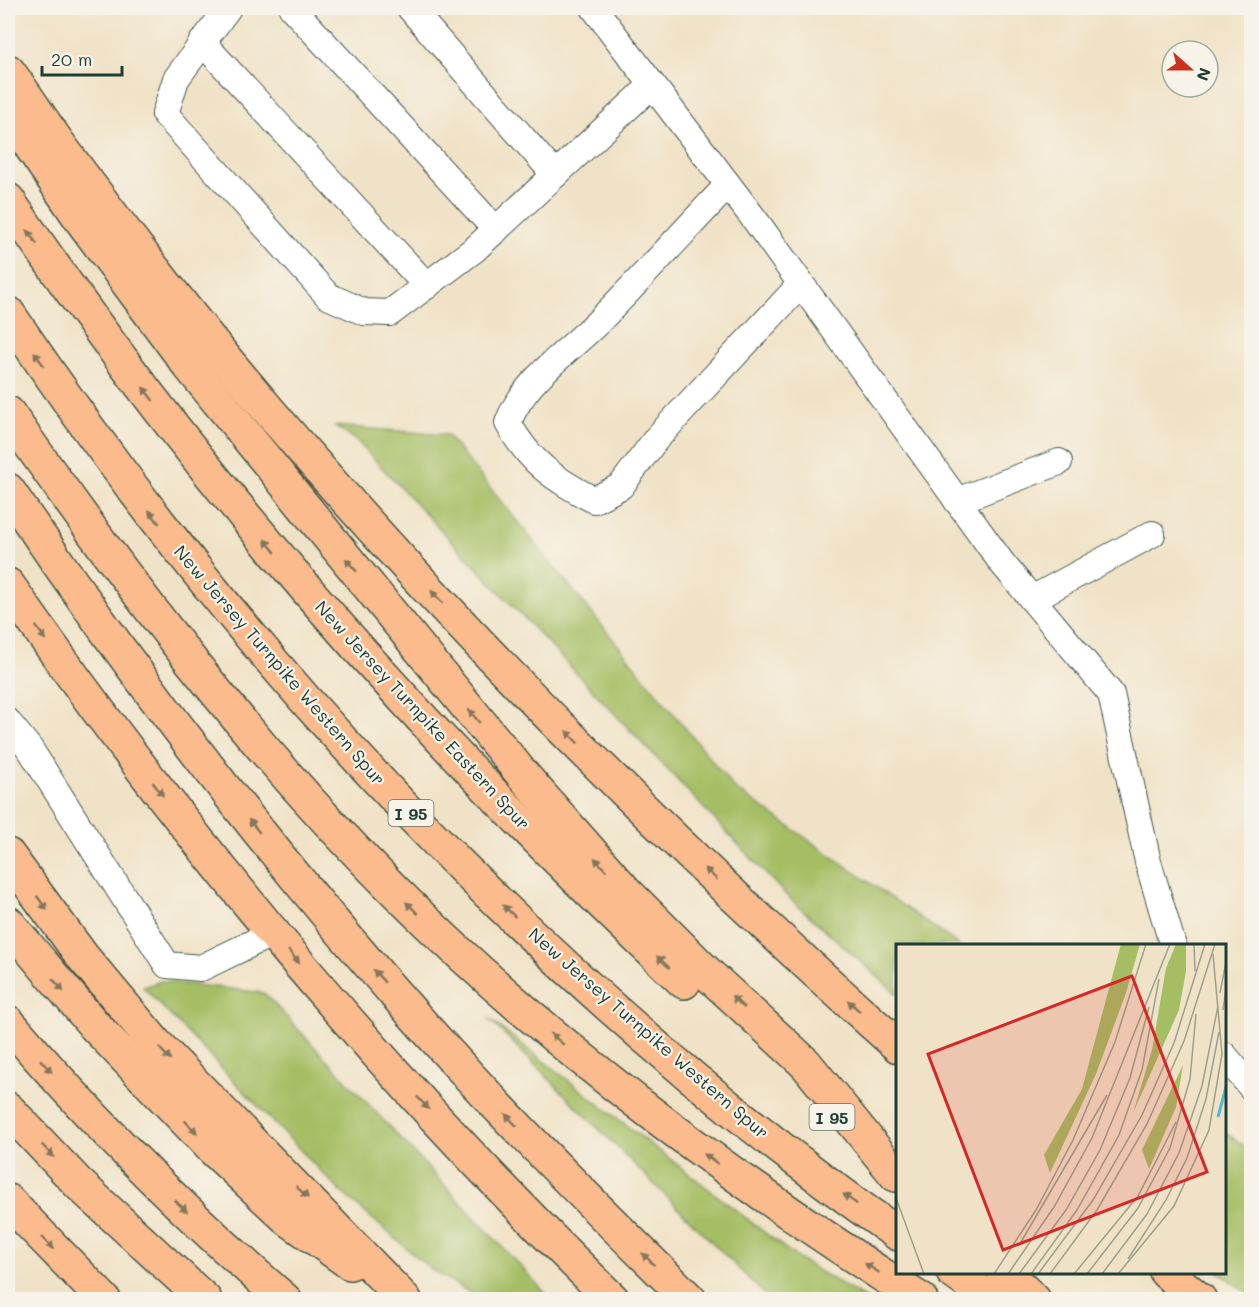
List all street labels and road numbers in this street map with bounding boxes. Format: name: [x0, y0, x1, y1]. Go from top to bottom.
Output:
street label: New Jersey Turnpike Western Spur: [169, 540, 391, 790]
street label: New Jersey Turnpike Eastern Spur: [310, 595, 536, 835]
road number: I 95: [388, 800, 434, 826]
street label: New Jersey Turnpike Western Spur: [524, 922, 774, 1144]
road number: I 95: [810, 1104, 854, 1130]

